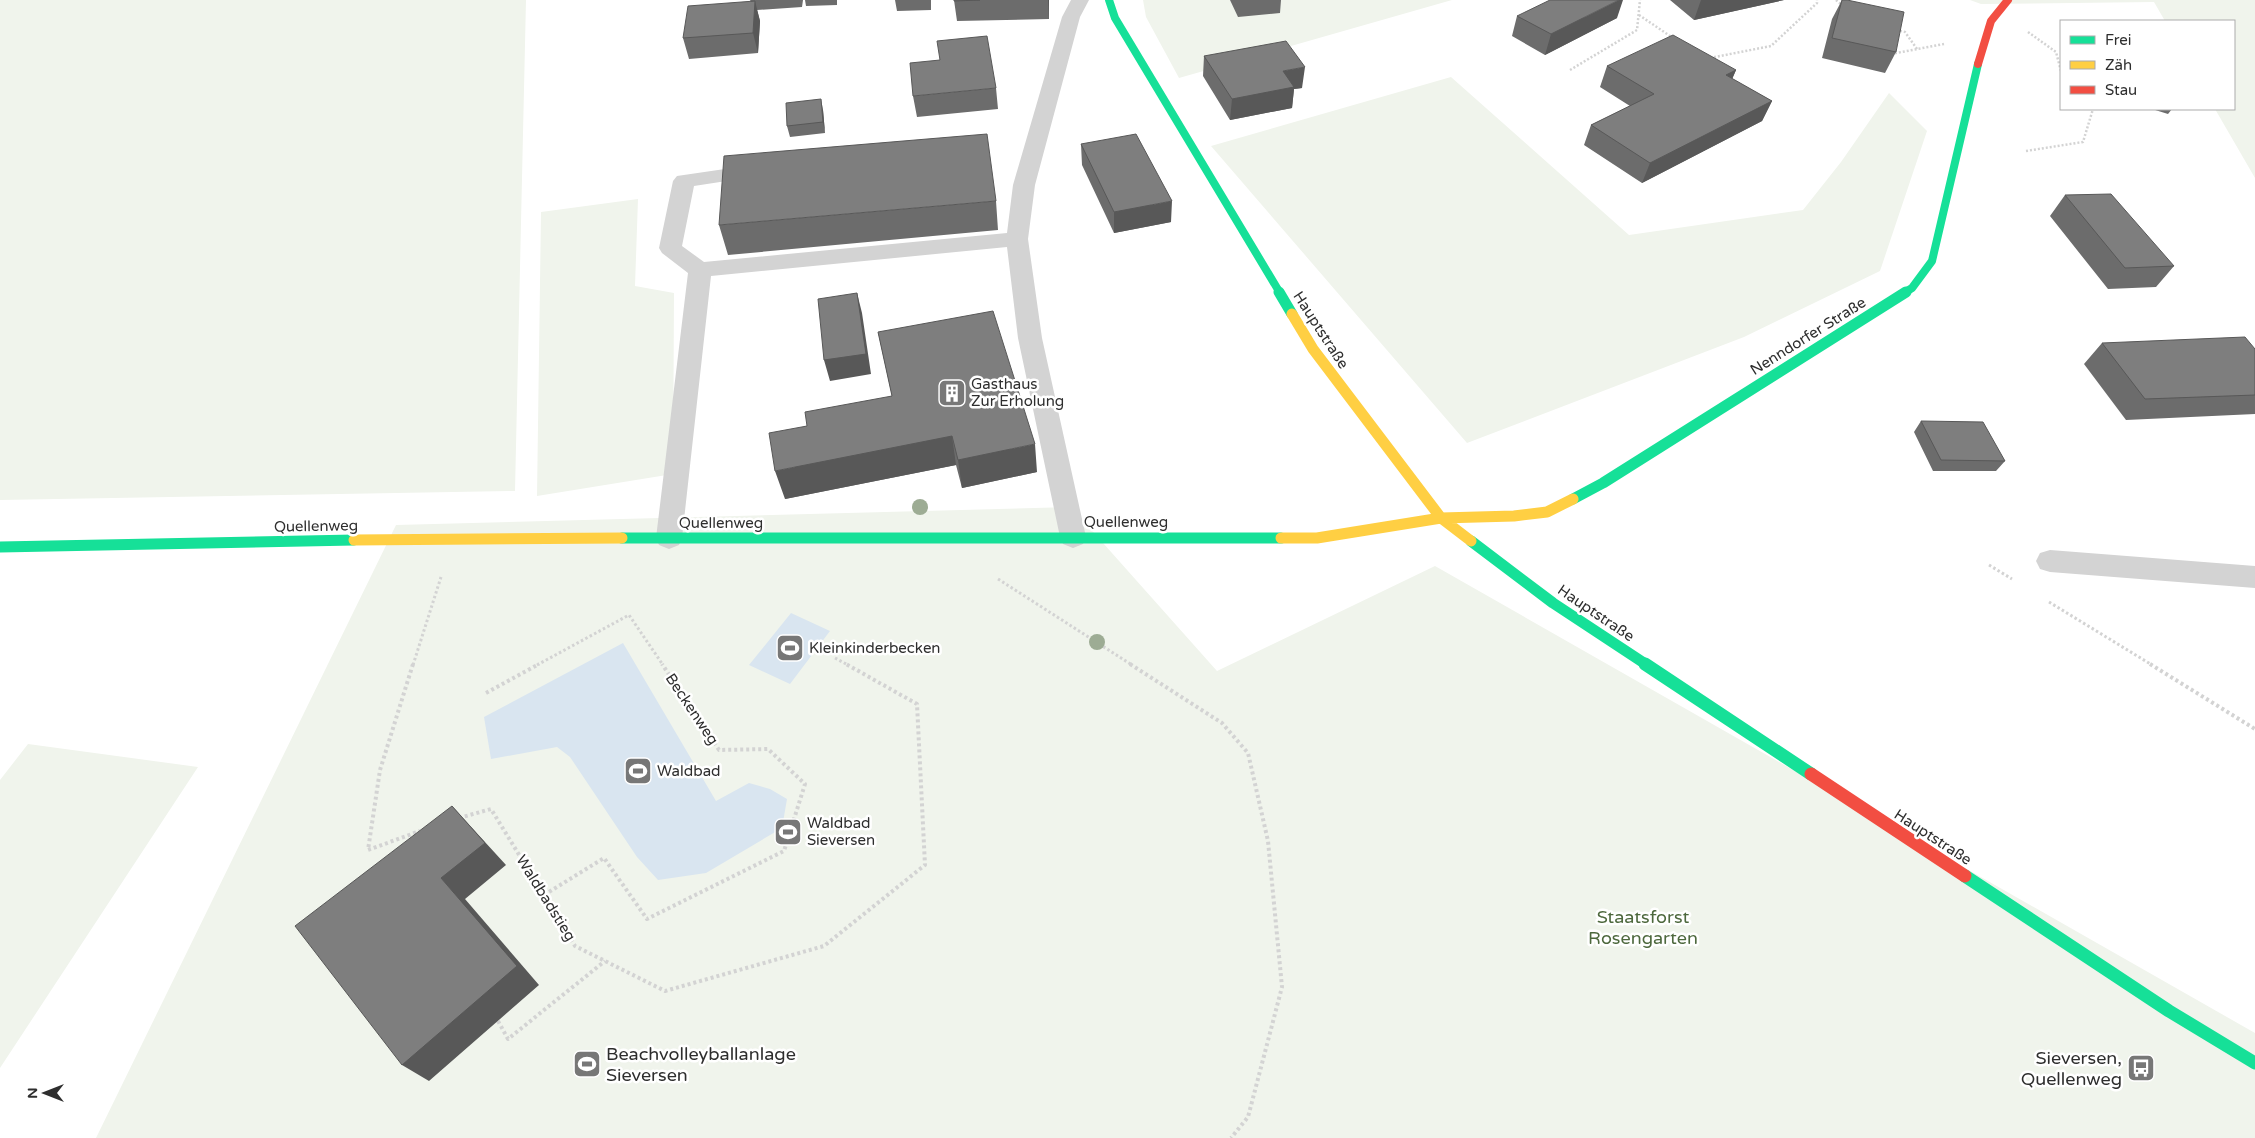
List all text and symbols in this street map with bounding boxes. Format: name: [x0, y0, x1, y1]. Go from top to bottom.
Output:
legend: [2060, 20, 2235, 110]
text: Frei: [2105, 31, 2131, 49]
text: Zäh: [2105, 56, 2132, 74]
text: Stau: [2105, 81, 2137, 99]
street label: Hauptstraße: [1289, 288, 1353, 372]
street label: Nenndorfer Straße: [1747, 293, 1869, 379]
place label: Gasthaus Zur Erholung: [971, 375, 1064, 410]
building icon: Gasthaus Zur Erholung: [937, 378, 967, 408]
street label: Quellenweg: [1084, 513, 1168, 531]
street label: Quellenweg: [679, 514, 763, 532]
street label: Quellenweg: [274, 516, 358, 536]
street label: Hauptstraße: [1554, 581, 1638, 645]
sports icon: Kleinkinderbecken: [775, 633, 805, 663]
place label: Kleinkinderbecken: [809, 639, 941, 657]
street label: Beckenweg: [662, 670, 722, 748]
sports icon: Waldbad: [623, 756, 653, 786]
place label: Waldbad: [657, 762, 721, 780]
street label: Hauptstraße: [1891, 805, 1975, 869]
place label: Waldbad Sieversen: [807, 814, 875, 849]
sports icon: Waldbad Sieversen: [773, 817, 803, 847]
street label: Waldbadstieg: [512, 852, 580, 944]
park label: Staatsforst Rosengarten: [1588, 906, 1698, 949]
place label: Beachvolleyballanlage Sieversen: [606, 1043, 796, 1086]
place label: Sieversen, Quellenweg: [2021, 1047, 2122, 1090]
sports icon: Beachvolleyballanlage Sieversen: [572, 1049, 602, 1079]
bus stop icon: Sieversen, Quellenweg: [2126, 1053, 2156, 1083]
north arrow: [20, 1068, 70, 1118]
text: N: [24, 1087, 41, 1099]

